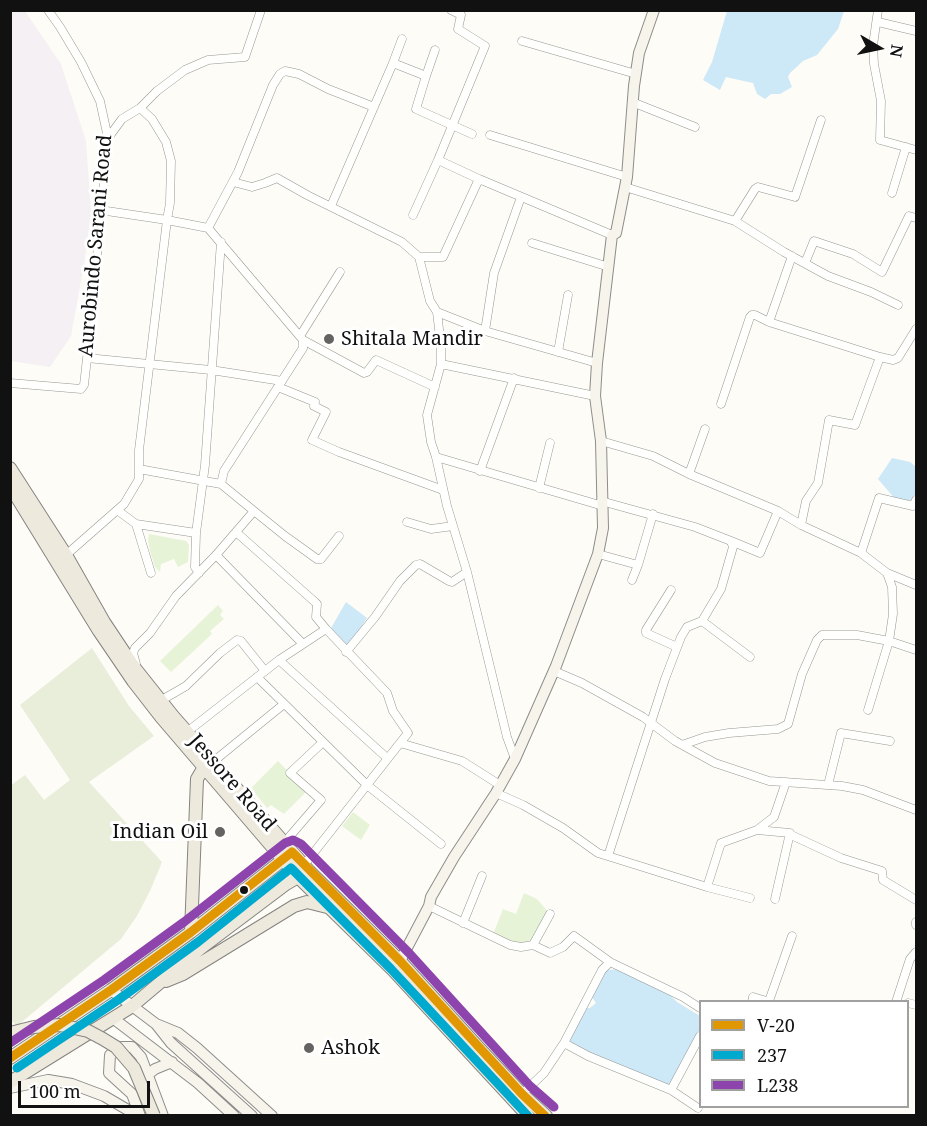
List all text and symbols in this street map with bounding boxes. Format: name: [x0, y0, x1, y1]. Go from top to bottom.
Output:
north arrow: [849, 18, 909, 78]
text: N: [885, 43, 909, 59]
street label: Aurobindo Sarani Road: [74, 134, 118, 358]
place label: Shitala Mandir: [341, 327, 483, 351]
marker: Shitala Mandir: [322, 332, 336, 346]
street label: Jessore Road: [183, 729, 281, 837]
place label: Indian Oil: [112, 820, 208, 844]
marker: Indian Oil: [213, 825, 227, 839]
unlabelled marker: [238, 884, 250, 896]
legend: [699, 1000, 909, 1108]
text: V-20: [757, 1013, 795, 1037]
place label: Ashok: [321, 1036, 380, 1060]
marker: Ashok: [302, 1041, 316, 1055]
text: 237: [757, 1043, 787, 1067]
scale bar: [21, 1069, 153, 1107]
text: L238: [757, 1073, 798, 1097]
text: 100 m: [29, 1079, 81, 1103]

